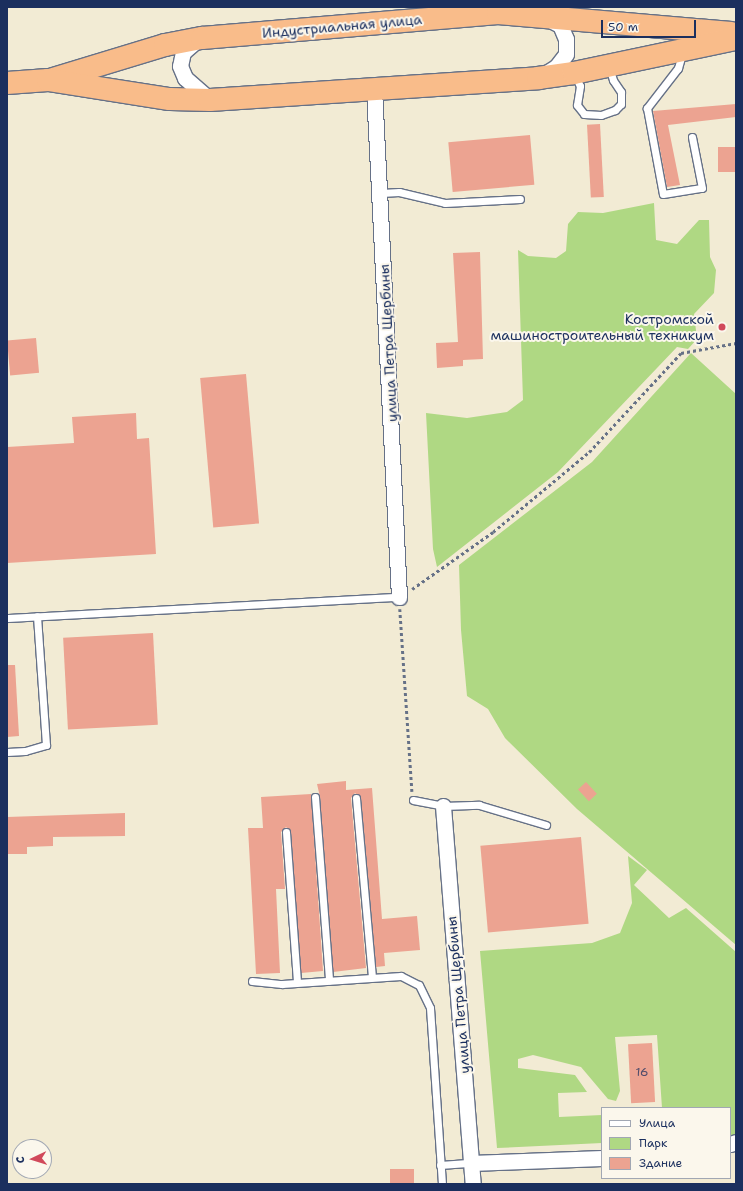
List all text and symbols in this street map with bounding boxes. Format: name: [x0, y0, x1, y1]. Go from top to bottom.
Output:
street label: Индустриальная улица: [261, 11, 423, 41]
scale bar: [603, 12, 698, 38]
text: 50 m: [608, 19, 638, 35]
street label: улица Петра Щербины: [375, 264, 401, 422]
place label: Костромской машиностроительный техникум: [490, 311, 714, 344]
marker: Костромской машиностроительный техникум: [717, 322, 727, 332]
street label: улица Петра Щербины: [443, 916, 473, 1074]
house number: 16: [635, 1066, 649, 1080]
legend: [601, 1107, 731, 1179]
text: Улица: [639, 1115, 675, 1131]
text: Парк: [639, 1135, 667, 1151]
north arrow: [12, 1139, 52, 1179]
text: Здание: [639, 1155, 682, 1171]
text: С: [13, 1156, 28, 1164]

